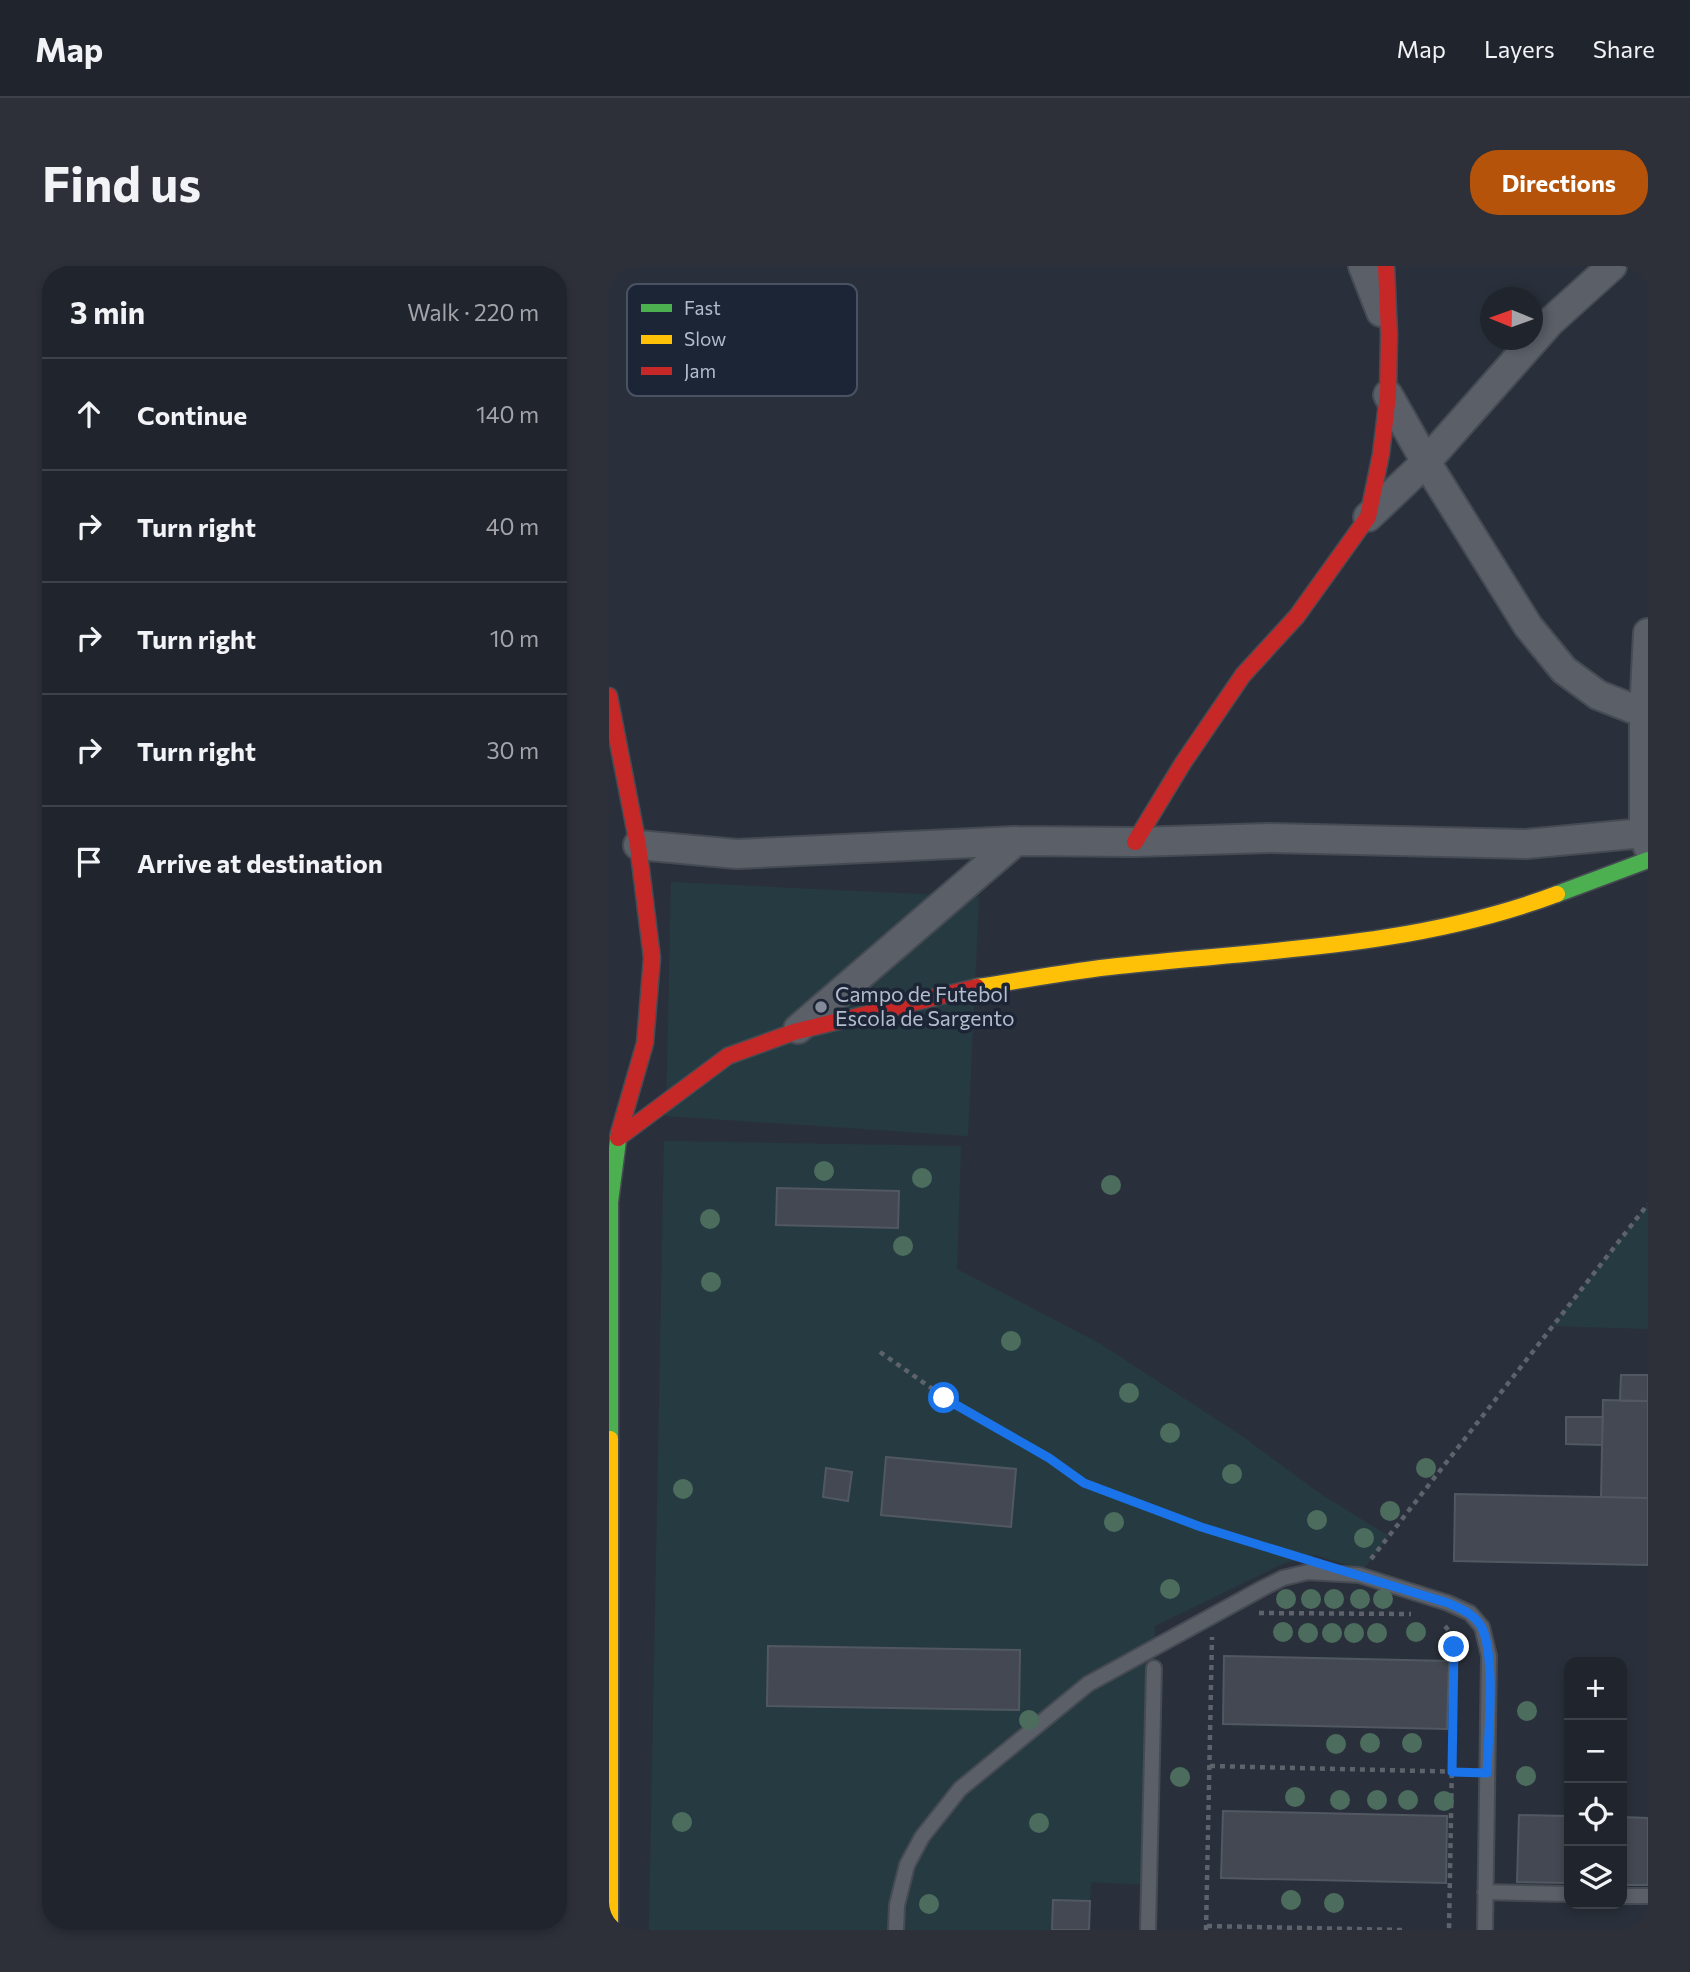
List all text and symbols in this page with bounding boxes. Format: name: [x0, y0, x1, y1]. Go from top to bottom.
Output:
text: Map: [35, 28, 103, 69]
text: Map: [1397, 34, 1446, 63]
text: Layers: [1484, 34, 1555, 63]
text: Share: [1593, 34, 1655, 63]
button: Directions: [1470, 150, 1648, 215]
text: Find us: [42, 152, 201, 212]
legend: [627, 284, 857, 396]
north arrow: [1480, 287, 1543, 350]
text: 3 min: [70, 293, 145, 330]
text: Fast: [684, 296, 721, 319]
text: Walk · 220 m: [407, 298, 539, 326]
text: Slow: [684, 327, 726, 350]
text: Jam: [684, 359, 716, 382]
icon: ahead: [70, 395, 108, 433]
text: Continue: [137, 399, 247, 430]
text: 140 m: [476, 400, 539, 428]
icon: right: [70, 507, 108, 545]
text: Turn right: [137, 511, 256, 542]
text: 40 m: [486, 512, 539, 540]
icon: right: [70, 619, 108, 657]
text: Turn right: [137, 623, 256, 654]
text: 10 m: [490, 624, 539, 652]
icon: right: [70, 731, 108, 769]
text: Turn right: [137, 735, 256, 766]
text: 30 m: [486, 736, 539, 764]
icon: arrive: [70, 843, 108, 881]
text: Arrive at destination: [137, 847, 383, 878]
place label: Campo de Futebol Escola de Sargento: [835, 981, 1014, 1030]
marker: Campo de Futebol Escola de Sargento: [813, 999, 829, 1015]
route start: [928, 1382, 959, 1413]
route end: [1438, 1631, 1469, 1662]
map controls: [1564, 1657, 1627, 1909]
button: +: [1564, 1657, 1627, 1720]
button: −: [1564, 1720, 1627, 1783]
button: locate: [1564, 1783, 1627, 1846]
button: layers: [1564, 1846, 1627, 1909]

